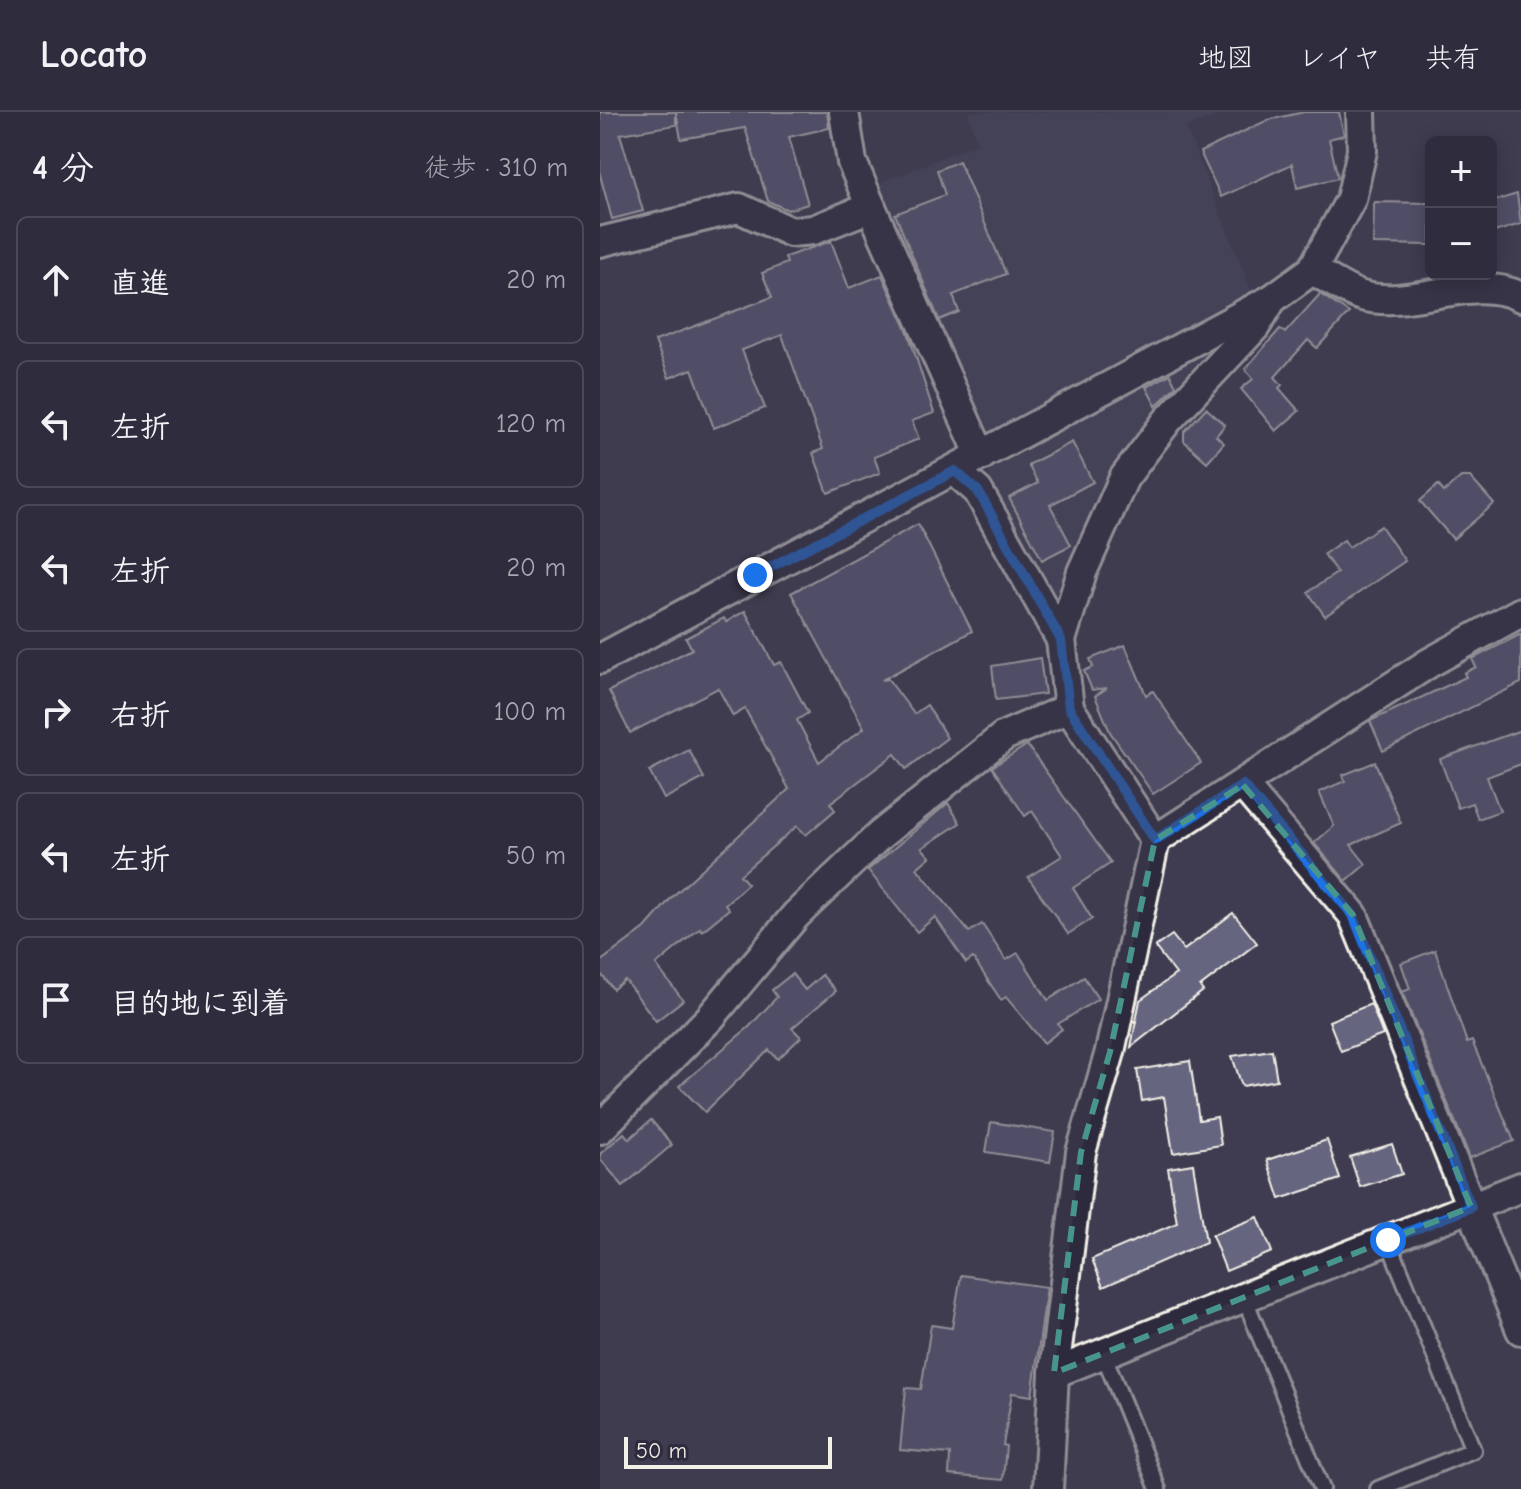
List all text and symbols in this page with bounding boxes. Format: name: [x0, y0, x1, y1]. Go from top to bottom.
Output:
text: Locato: [40, 33, 148, 77]
text: 地図: [1198, 42, 1254, 74]
text: レイヤ: [1298, 42, 1381, 74]
text: 共有: [1425, 42, 1481, 74]
map controls: [1425, 136, 1497, 280]
button: +: [1425, 136, 1497, 208]
text: 4 分: [32, 148, 94, 188]
text: 徒歩 · 310 m: [425, 153, 568, 183]
button: −: [1425, 208, 1497, 280]
icon: ahead: [34, 258, 78, 302]
text: 20 m: [506, 265, 566, 295]
text: 直進: [110, 266, 170, 301]
icon: left: [34, 402, 78, 446]
text: 120 m: [496, 409, 566, 439]
text: 左折: [110, 410, 170, 445]
icon: left: [34, 546, 78, 590]
text: 20 m: [506, 553, 566, 583]
text: 左折: [110, 554, 170, 589]
route end: [737, 557, 773, 593]
icon: right: [34, 690, 78, 734]
text: 100 m: [494, 697, 566, 727]
text: 右折: [110, 698, 170, 733]
icon: left: [34, 834, 78, 878]
text: 50 m: [506, 841, 566, 871]
text: 左折: [110, 842, 170, 877]
icon: arrive: [34, 978, 78, 1022]
text: 目的地に到着: [110, 986, 290, 1021]
route start: [1370, 1222, 1406, 1258]
scale bar: [624, 1433, 832, 1469]
text: 50 m: [636, 1438, 687, 1464]

